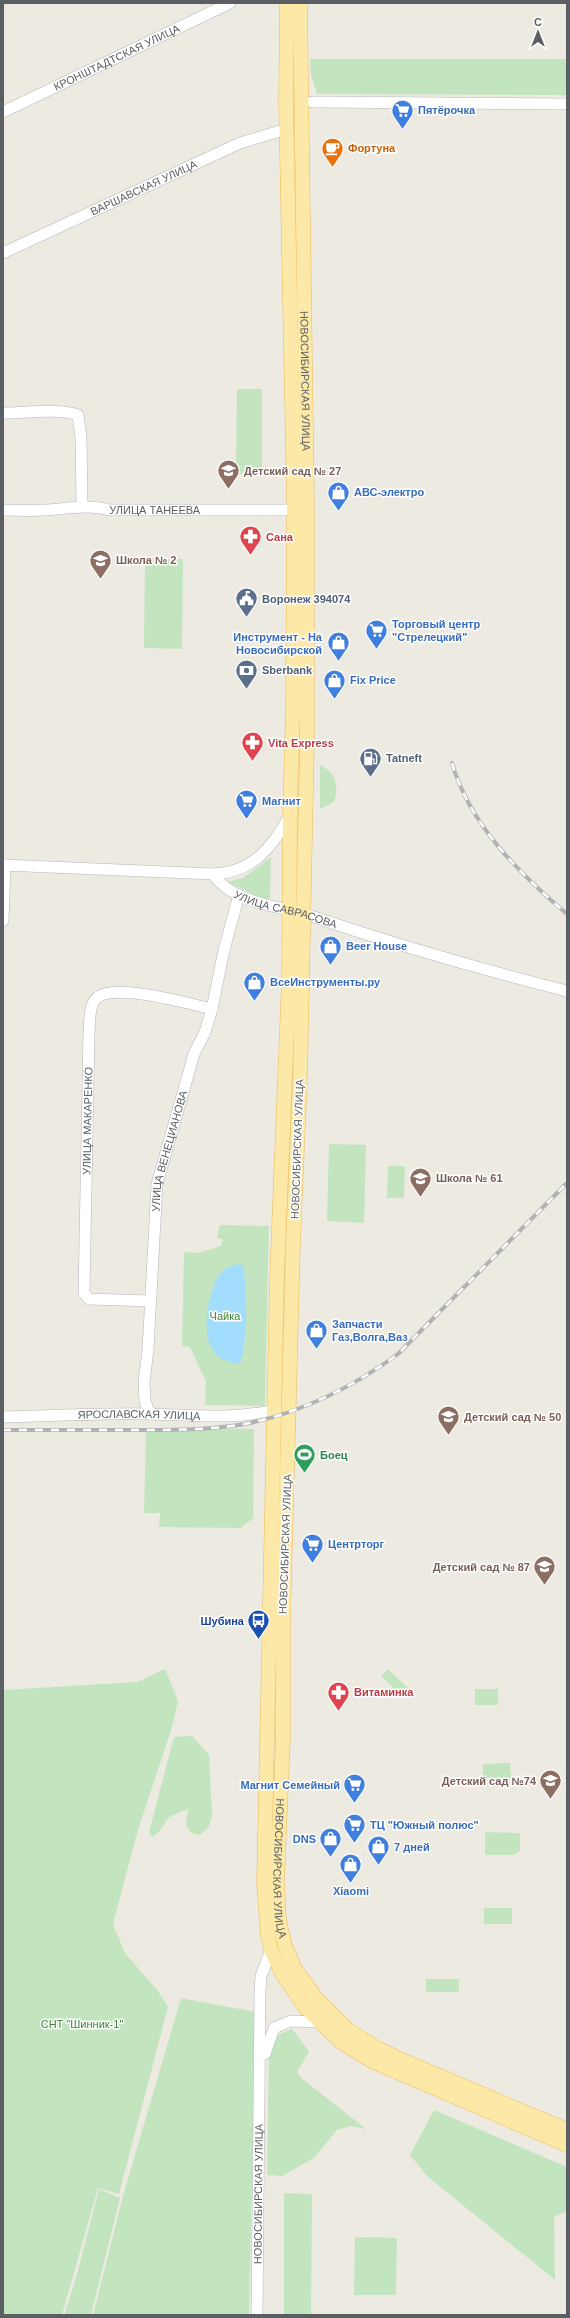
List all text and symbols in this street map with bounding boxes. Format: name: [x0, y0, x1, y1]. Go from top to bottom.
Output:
north arrow: [518, 12, 558, 52]
text: С: [534, 16, 542, 28]
street label: КРОНШТАДТСКАЯ УЛИЦА: [52, 22, 182, 93]
supermarket icon: Пятёрочка: [390, 97, 416, 130]
place label: Пятёрочка: [418, 104, 476, 116]
cafe icon: Фортуна: [319, 135, 345, 168]
place label: Фортуна: [348, 142, 396, 154]
street label: ВАРШАВСКАЯ УЛИЦА: [88, 158, 199, 218]
street label: НОВОСИБИРСКАЯ УЛИЦА: [298, 311, 312, 452]
school or university icon: Детский сад № 27: [215, 458, 241, 491]
place label: Детский сад № 27: [244, 465, 341, 477]
shop icon: АВС-электро: [325, 479, 351, 512]
place label: АВС-электро: [354, 486, 424, 498]
street label: УЛИЦА ТАНЕЕВА: [109, 504, 201, 516]
pharmacy icon: Сана: [238, 524, 264, 557]
place label: Сана: [266, 531, 294, 543]
school or university icon: Школа № 2: [88, 547, 114, 580]
place label: Школа № 2: [116, 554, 176, 566]
public building icon: Воронеж 394074: [233, 586, 259, 619]
place label: Воронеж 394074: [262, 593, 351, 605]
supermarket icon: Торговый центр "Стрелецкий": [364, 617, 390, 650]
place label: Торговый центр "Стрелецкий": [392, 618, 481, 643]
shop icon: Инструмент - На Новосибирской: [325, 630, 351, 663]
place label: Инструмент - На Новосибирской: [233, 631, 323, 656]
bank icon: Sberbank: [233, 657, 259, 690]
place label: Sberbank: [262, 664, 313, 676]
shop icon: Fix Price: [321, 667, 347, 700]
place label: Fix Price: [350, 674, 396, 686]
pharmacy icon: Vita Express: [240, 730, 266, 763]
place label: Vita Express: [268, 737, 334, 749]
fuel station icon: Tatneft: [358, 745, 384, 778]
place label: Tatneft: [386, 752, 422, 764]
supermarket icon: Магнит: [233, 788, 259, 821]
place label: Магнит: [262, 795, 301, 807]
street label: УЛИЦА САВРАСОВА: [232, 888, 339, 931]
shop icon: Beer House: [318, 933, 344, 966]
place label: Beer House: [346, 940, 407, 952]
shop icon: ВсеИнструменты.ру: [242, 969, 268, 1002]
place label: ВсеИнструменты.ру: [270, 976, 381, 988]
street label: УЛИЦА МАКАРЕНКО: [80, 1066, 94, 1175]
street label: НОВОСИБИРСКАЯ УЛИЦА: [289, 1078, 305, 1219]
street label: УЛИЦА ВЕНЕЦИАНОВА: [150, 1089, 189, 1212]
school or university icon: Школа № 61: [407, 1165, 433, 1198]
place label: Школа № 61: [436, 1172, 503, 1184]
park label: Чайка: [210, 1310, 241, 1322]
shop icon: Запчасти Газ,Волга,Ваз: [303, 1317, 329, 1350]
place label: Запчасти Газ,Волга,Ваз: [332, 1318, 408, 1343]
school or university icon: Детский сад № 50: [436, 1404, 462, 1437]
street label: ЯРОСЛАВСКАЯ УЛИЦА: [77, 1408, 201, 1422]
place label: Детский сад № 50: [464, 1411, 561, 1423]
sports icon: Боец: [292, 1442, 318, 1475]
place label: Боец: [320, 1449, 348, 1461]
street label: НОВОСИБИРСКАЯ УЛИЦА: [277, 1473, 293, 1614]
supermarket icon: Центрторг: [299, 1531, 325, 1564]
place label: Центрторг: [328, 1538, 385, 1550]
school or university icon: Детский сад № 87: [532, 1554, 558, 1587]
place label: Детский сад № 87: [433, 1561, 530, 1573]
bus stop icon: Шубина: [246, 1608, 272, 1641]
place label: Шубина: [201, 1615, 245, 1627]
pharmacy icon: Витаминка: [326, 1679, 352, 1712]
place label: Витаминка: [354, 1686, 414, 1698]
school or university icon: Детский сад №74: [538, 1768, 564, 1801]
supermarket icon: Магнит Семейный: [342, 1772, 368, 1805]
place label: Детский сад №74: [442, 1775, 537, 1787]
place label: Магнит Семейный: [240, 1779, 340, 1791]
street label: НОВОСИБИРСКАЯ УЛИЦА: [271, 1798, 289, 1940]
supermarket icon: ТЦ "Южный полюс": [342, 1812, 368, 1845]
place label: ТЦ "Южный полюс": [370, 1819, 479, 1831]
shop icon: DNS: [318, 1826, 344, 1859]
place label: DNS: [293, 1833, 316, 1845]
shop icon: 7 дней: [366, 1834, 392, 1867]
place label: 7 дней: [394, 1841, 430, 1853]
shop icon: Xiaomi: [338, 1852, 364, 1885]
place label: Xiaomi: [333, 1885, 369, 1897]
park label: СНТ "Шинник-1": [41, 2018, 123, 2030]
street label: НОВОСИБИРСКАЯ УЛИЦА: [251, 2123, 265, 2264]

